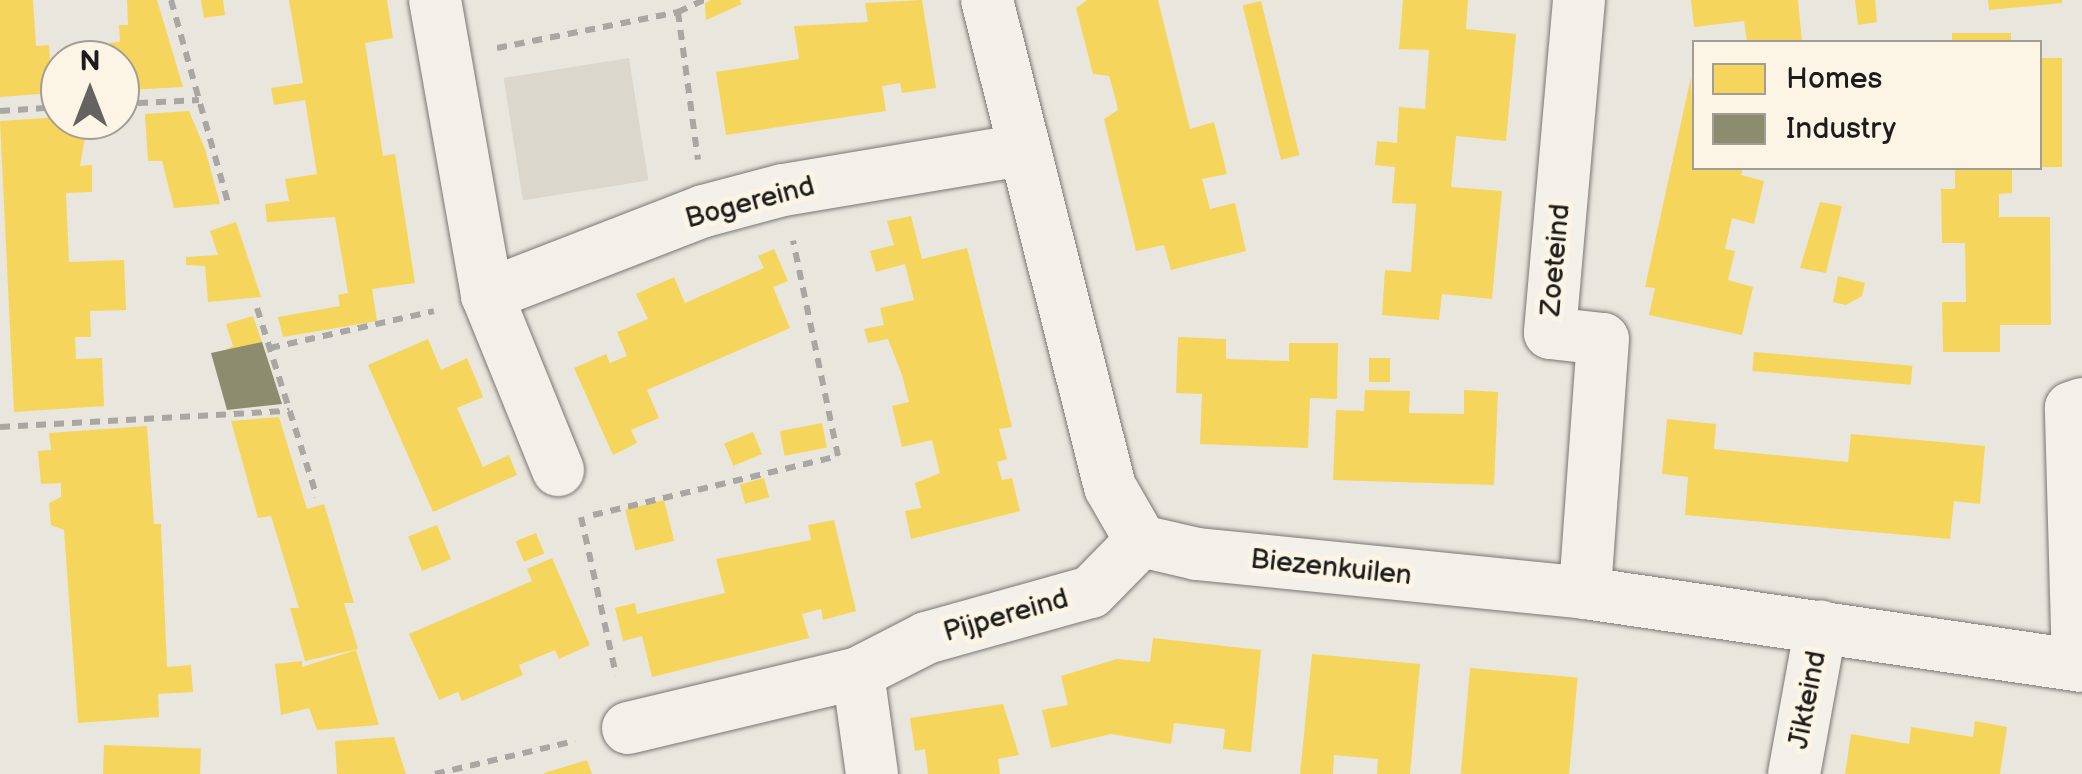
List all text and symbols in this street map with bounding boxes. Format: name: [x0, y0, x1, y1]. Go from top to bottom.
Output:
north arrow: [40, 40, 140, 140]
legend: [1692, 40, 2042, 170]
text: N: [79, 45, 101, 78]
text: Homes: [1786, 61, 1882, 97]
text: Industry: [1786, 111, 1896, 147]
street label: Bogereind: [682, 170, 818, 236]
street label: Zoeteind: [1534, 203, 1578, 317]
street label: Biezenkuilen: [1249, 543, 1413, 593]
street label: Pijpereind: [940, 582, 1072, 650]
street label: Jikteind: [1782, 648, 1834, 752]

